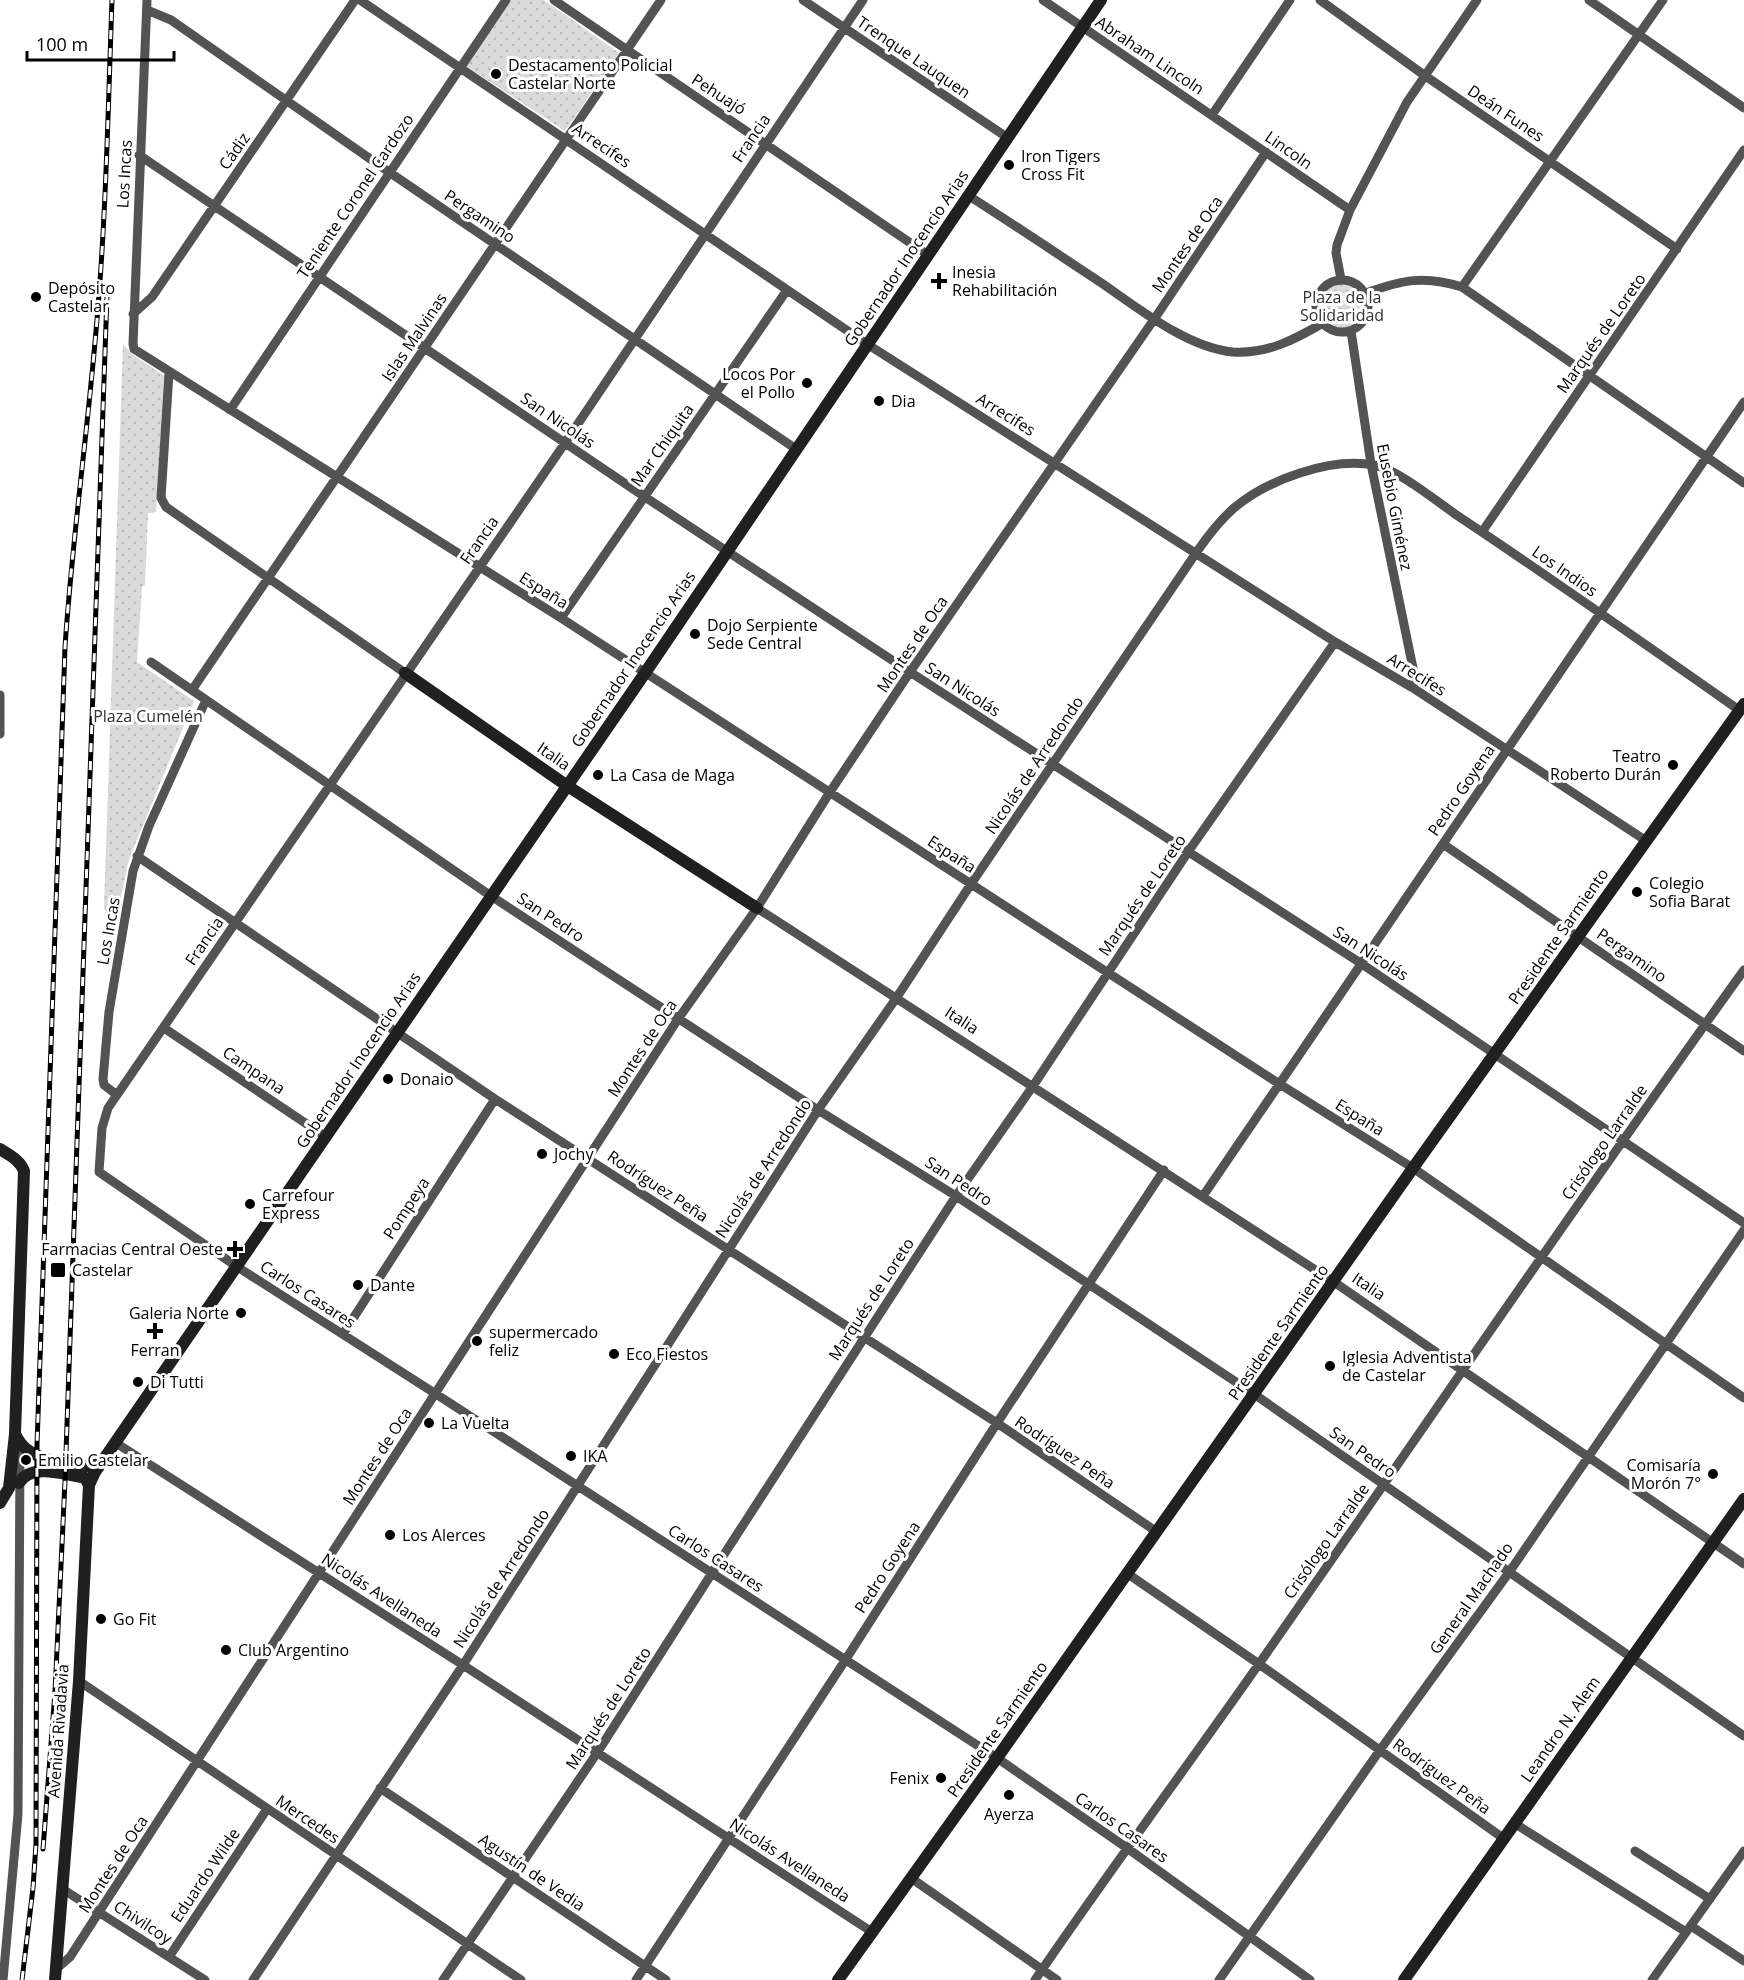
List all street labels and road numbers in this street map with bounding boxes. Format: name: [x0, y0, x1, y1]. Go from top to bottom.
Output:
street label: Trenque Lauquen: [853, 11, 975, 103]
street label: Abraham Lincoln: [1091, 11, 1209, 99]
street label: Pehuajó: [688, 68, 750, 120]
street label: Deán Funes: [1463, 79, 1549, 147]
street label: Teniente Coronel Cardozo: [292, 109, 418, 283]
street label: Francia: [727, 109, 775, 167]
street label: Arrecifes: [569, 117, 635, 173]
street label: Lincoln: [1261, 126, 1317, 174]
street label: Cádiz: [213, 128, 255, 174]
street label: Los Incas: [111, 139, 137, 209]
street label: Gobernador Inocencio Arias: [839, 165, 973, 351]
street label: Pergamino: [440, 184, 520, 248]
street label: Montes de Oca: [1147, 191, 1227, 297]
street label: Marqués de Loreto: [1551, 269, 1651, 397]
street label: Islas Malvinas: [376, 288, 452, 386]
street label: San Nicolás: [516, 387, 600, 453]
street label: Arrecifes: [972, 387, 1040, 441]
street label: Mar Chiquita: [625, 399, 699, 491]
street label: Eusebio Giménez: [1372, 442, 1418, 572]
street label: Francia: [454, 512, 504, 568]
street label: Los Indios: [1528, 540, 1602, 602]
street label: España: [515, 566, 573, 614]
street label: Gobernador Inocencio Arias: [566, 566, 700, 752]
street label: Montes de Oca: [872, 591, 952, 697]
street label: Arrecifes: [1383, 647, 1451, 701]
street label: San Nicolás: [921, 656, 1005, 722]
street label: Nicolás de Arredondo: [980, 692, 1088, 838]
street label: Italia: [533, 737, 575, 775]
street label: Pedro Goyena: [1422, 740, 1500, 840]
street label: España: [923, 830, 981, 878]
street label: Marqués de Loreto: [1093, 830, 1191, 960]
street label: Presidente Sarmiento: [1503, 864, 1613, 1008]
street label: San Pedro: [513, 887, 589, 947]
street label: Los Incas: [91, 895, 125, 967]
street label: Francia: [180, 912, 228, 970]
street label: San Nicolás: [1329, 920, 1413, 986]
street label: Pergamino: [1593, 923, 1671, 987]
street label: Gobernador Inocencio Arias: [291, 967, 425, 1153]
street label: Montes de Oca: [602, 995, 682, 1101]
street label: Italia: [941, 1001, 983, 1039]
street label: Campana: [218, 1041, 290, 1099]
street label: Crisólogo Larralde: [1556, 1080, 1652, 1204]
street label: España: [1331, 1093, 1389, 1141]
street label: Nicolás de Arredondo: [710, 1094, 816, 1242]
street label: Rodríguez Peña: [603, 1145, 713, 1227]
street label: San Pedro: [921, 1151, 997, 1211]
street label: Pompeya: [378, 1173, 434, 1243]
street label: Marqués de Loreto: [823, 1233, 919, 1365]
street label: Carlos Casares: [256, 1255, 360, 1333]
street label: Presidente Sarmiento: [1223, 1260, 1333, 1404]
street label: Italia: [1348, 1267, 1390, 1305]
street label: Montes de Oca: [337, 1403, 417, 1509]
street label: Rodríguez Peña: [1011, 1410, 1119, 1494]
street label: San Pedro: [1325, 1421, 1401, 1483]
street label: Crisólogo Larralde: [1278, 1479, 1374, 1603]
street label: Nicolás de Arredondo: [448, 1504, 554, 1652]
street label: Pedro Goyena: [849, 1517, 925, 1617]
street label: Carlos Casares: [664, 1519, 768, 1597]
street label: General Machado: [1424, 1538, 1518, 1658]
street label: Nicolás Avellaneda: [317, 1548, 447, 1642]
street label: Marqués de Loreto: [560, 1642, 656, 1774]
street label: Presidente Sarmiento: [942, 1657, 1052, 1801]
street label: Avenida Rivadavia: [42, 1663, 74, 1799]
street label: Leandro N. Alem: [1515, 1672, 1605, 1786]
street label: Rodríguez Peña: [1388, 1733, 1496, 1819]
street label: Carlos Casares: [1071, 1787, 1173, 1867]
street label: Mercedes: [272, 1789, 344, 1849]
street label: Montes de Oca: [73, 1811, 153, 1917]
street label: Nicolás Avellaneda: [725, 1813, 855, 1907]
street label: Eduardo Wilde: [165, 1824, 245, 1926]
street label: Agustín de Vedia: [474, 1828, 590, 1916]
street label: Chivilcoy: [110, 1895, 177, 1950]

